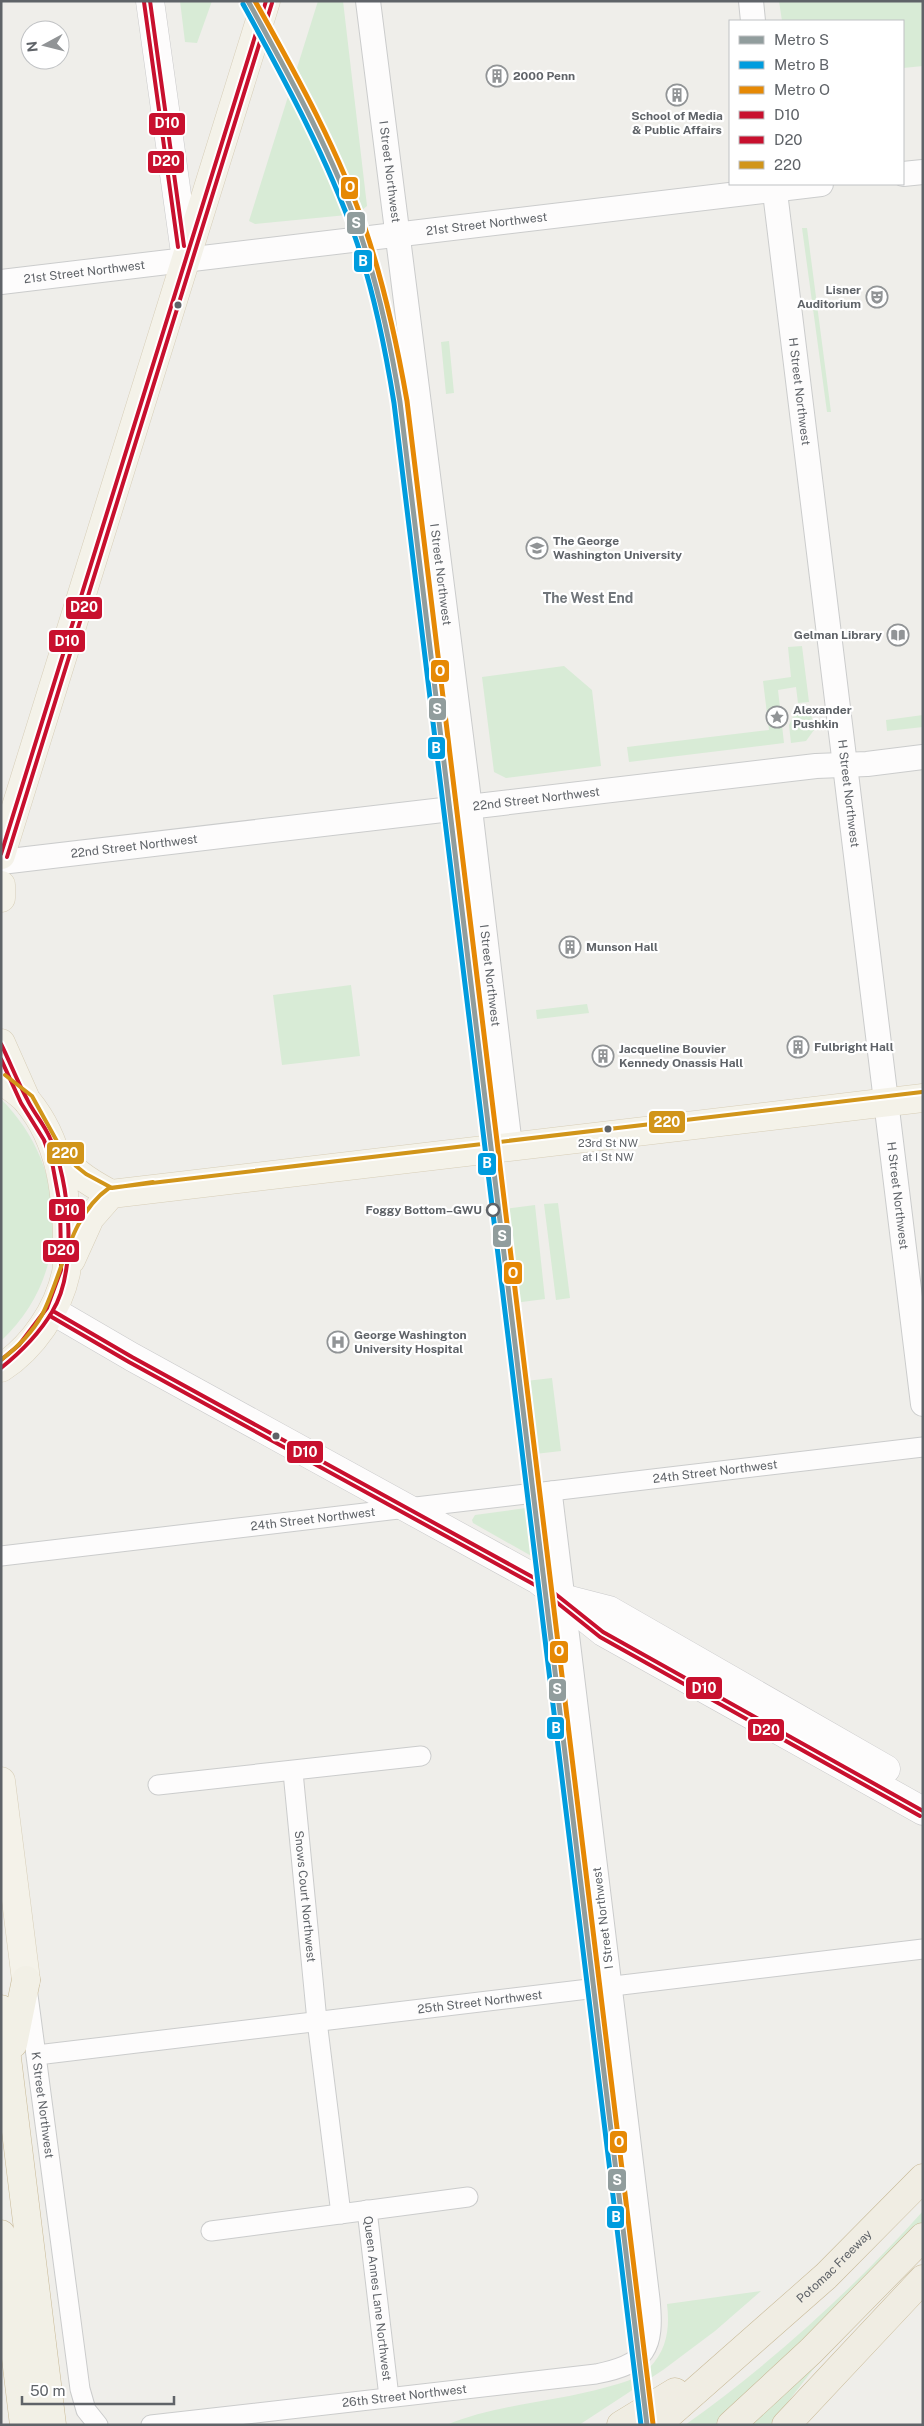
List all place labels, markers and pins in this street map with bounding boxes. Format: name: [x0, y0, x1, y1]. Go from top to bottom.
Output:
building icon: 2000 Penn: [485, 64, 509, 88]
place label: 2000 Penn: [513, 69, 575, 83]
building icon: School of Media & Public Affairs: [665, 83, 689, 107]
place label: School of Media & Public Affairs: [631, 109, 723, 137]
place label: Lisner Auditorium: [797, 283, 861, 311]
theatre icon: Lisner Auditorium: [865, 285, 889, 309]
unlabelled marker: [173, 300, 183, 310]
place label: The George Washington University: [553, 534, 682, 562]
school or university icon: The George Washington University: [525, 536, 549, 560]
library icon: Gelman Library: [886, 623, 910, 647]
place label: Gelman Library: [794, 628, 882, 642]
place label: Alexander Pushkin: [793, 703, 852, 731]
place icon: Alexander Pushkin: [765, 705, 789, 729]
building icon: Munson Hall: [558, 935, 582, 959]
place label: Munson Hall: [586, 940, 658, 954]
building icon: Fulbright Hall: [786, 1035, 810, 1059]
place label: Fulbright Hall: [814, 1040, 894, 1054]
place label: Jacqueline Bouvier Kennedy Onassis Hall: [619, 1042, 743, 1070]
building icon: Jacqueline Bouvier Kennedy Onassis Hall: [591, 1044, 615, 1068]
marker: 23rd St NW at I St NW: [603, 1124, 613, 1134]
place label: 23rd St NW at I St NW: [578, 1137, 638, 1163]
place label: Foggy Bottom–GWU: [365, 1203, 482, 1217]
marker: Foggy Bottom–GWU: [486, 1203, 500, 1217]
place label: George Washington University Hospital: [354, 1328, 467, 1356]
hospital icon: George Washington University Hospital: [326, 1330, 350, 1354]
unlabelled marker: [271, 1431, 281, 1441]

